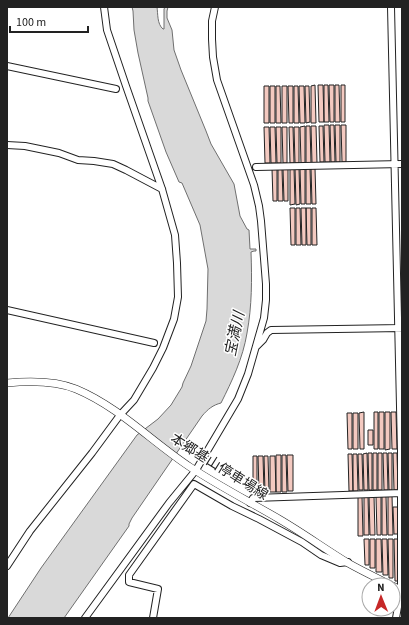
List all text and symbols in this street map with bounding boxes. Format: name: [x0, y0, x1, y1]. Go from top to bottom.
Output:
scale bar: [10, 8, 88, 34]
text: 100 m: [16, 14, 46, 31]
water label: 宝満川: [220, 308, 250, 358]
street label: 本郷基山停車場線: [166, 429, 272, 505]
north arrow: [361, 577, 401, 617]
text: N: [377, 580, 385, 595]

